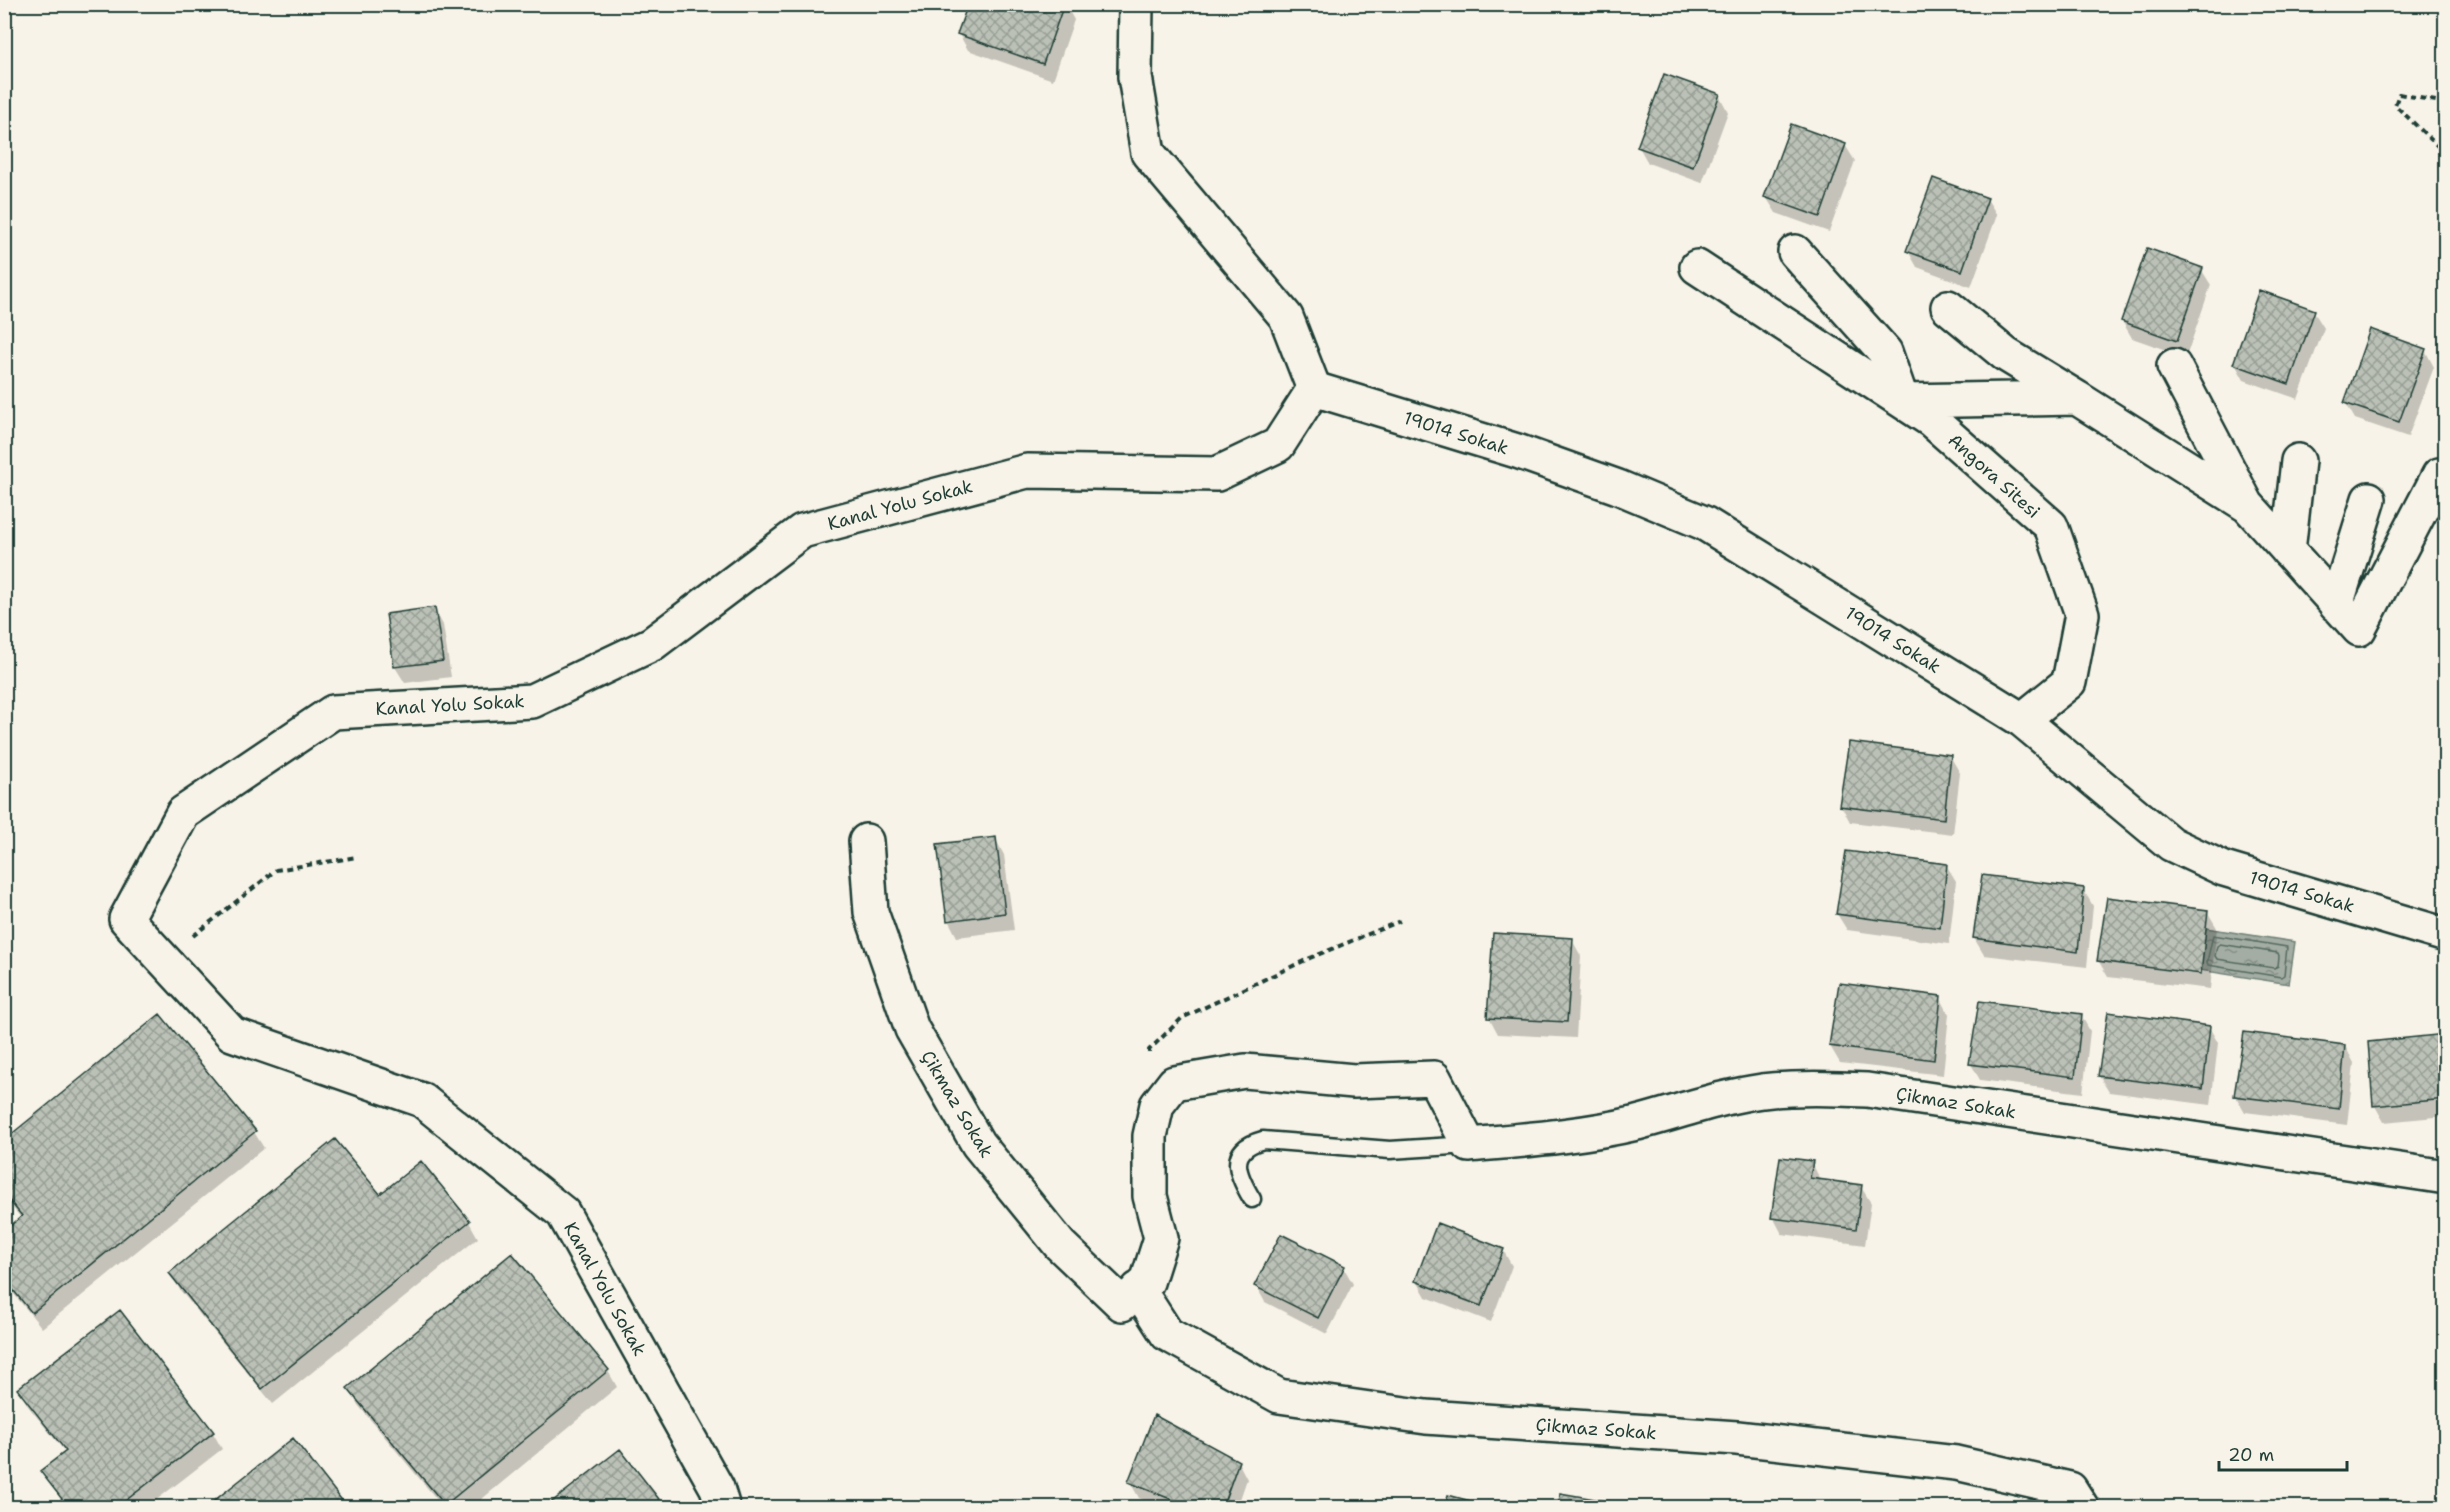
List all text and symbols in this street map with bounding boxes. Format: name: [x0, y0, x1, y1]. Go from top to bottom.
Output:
street label: 19014 Sokak: [1401, 406, 1511, 460]
street label: Angora Sitesi: [1943, 428, 2045, 524]
street label: Kanal Yolu Sokak: [825, 474, 975, 536]
street label: 19014 Sokak: [1841, 601, 1945, 679]
street label: Kanal Yolu Sokak: [375, 689, 525, 721]
street label: 19014 Sokak: [2247, 866, 2357, 918]
street label: Çikmaz Sokak: [916, 1046, 998, 1162]
street label: Çikmaz Sokak: [1894, 1082, 2018, 1124]
street label: Kanal Yolu Sokak: [558, 1218, 652, 1360]
street label: Çikmaz Sokak: [1535, 1413, 1657, 1445]
scale bar: [2219, 1434, 2346, 1472]
text: 20 m: [2228, 1443, 2274, 1467]

